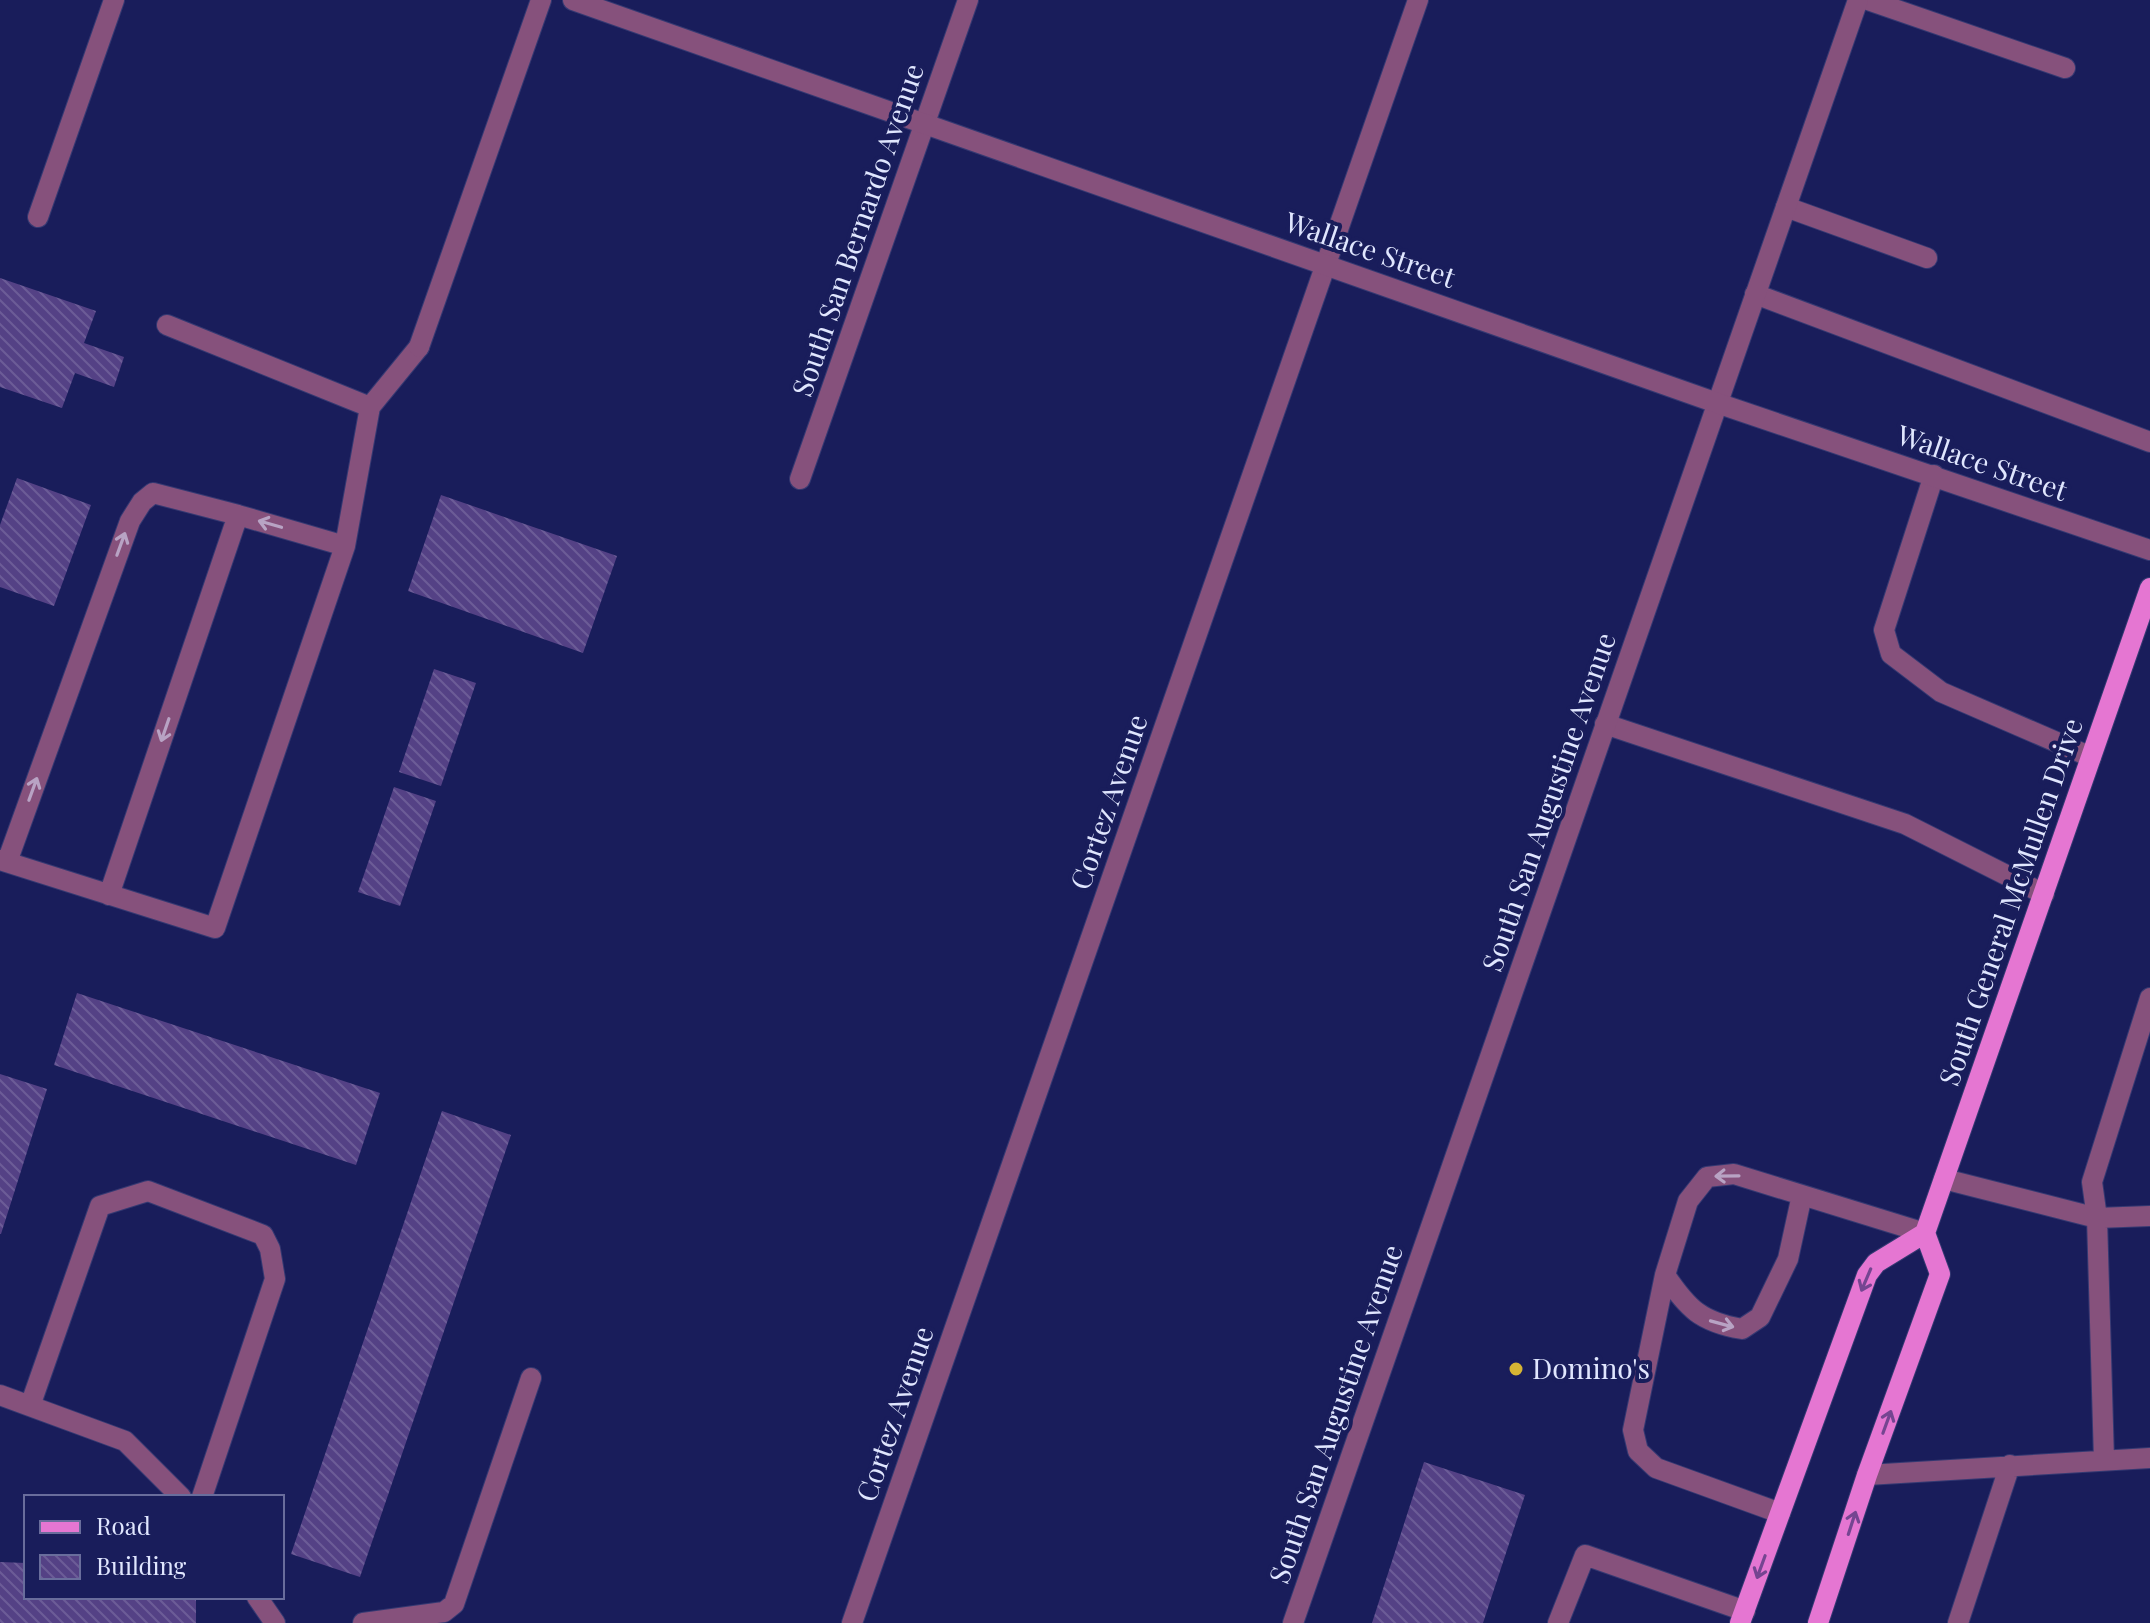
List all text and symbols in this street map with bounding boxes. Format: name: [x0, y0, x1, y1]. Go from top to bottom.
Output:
street label: South San Bernardo Avenue: [782, 58, 931, 401]
street label: Wallace Street: [1279, 202, 1462, 295]
street label: Wallace Street: [1891, 415, 2074, 508]
one-way arrow: [257, 516, 283, 531]
one-way arrow: [115, 532, 130, 557]
street label: South San Augustine Avenue: [1472, 627, 1623, 976]
street label: Cortez Avenue: [1060, 709, 1155, 894]
street label: South General McMullen Drive: [1929, 713, 2090, 1090]
one-way arrow: [157, 718, 172, 743]
one-way arrow: [27, 777, 42, 802]
one-way arrow: [1715, 1168, 1741, 1184]
street label: South San Augustine Avenue: [1259, 1239, 1410, 1588]
one-way arrow: [1857, 1268, 1872, 1292]
one-way arrow: [1708, 1318, 1734, 1333]
street label: Cortez Avenue: [846, 1321, 941, 1506]
place label: Domino's: [1532, 1349, 1650, 1386]
marker: Domino's: [1507, 1360, 1525, 1378]
one-way arrow: [1880, 1410, 1895, 1435]
legend: [24, 1495, 284, 1599]
text: Road: [96, 1509, 151, 1541]
one-way arrow: [1845, 1510, 1860, 1535]
text: Building: [96, 1549, 187, 1581]
one-way arrow: [1753, 1554, 1767, 1579]

